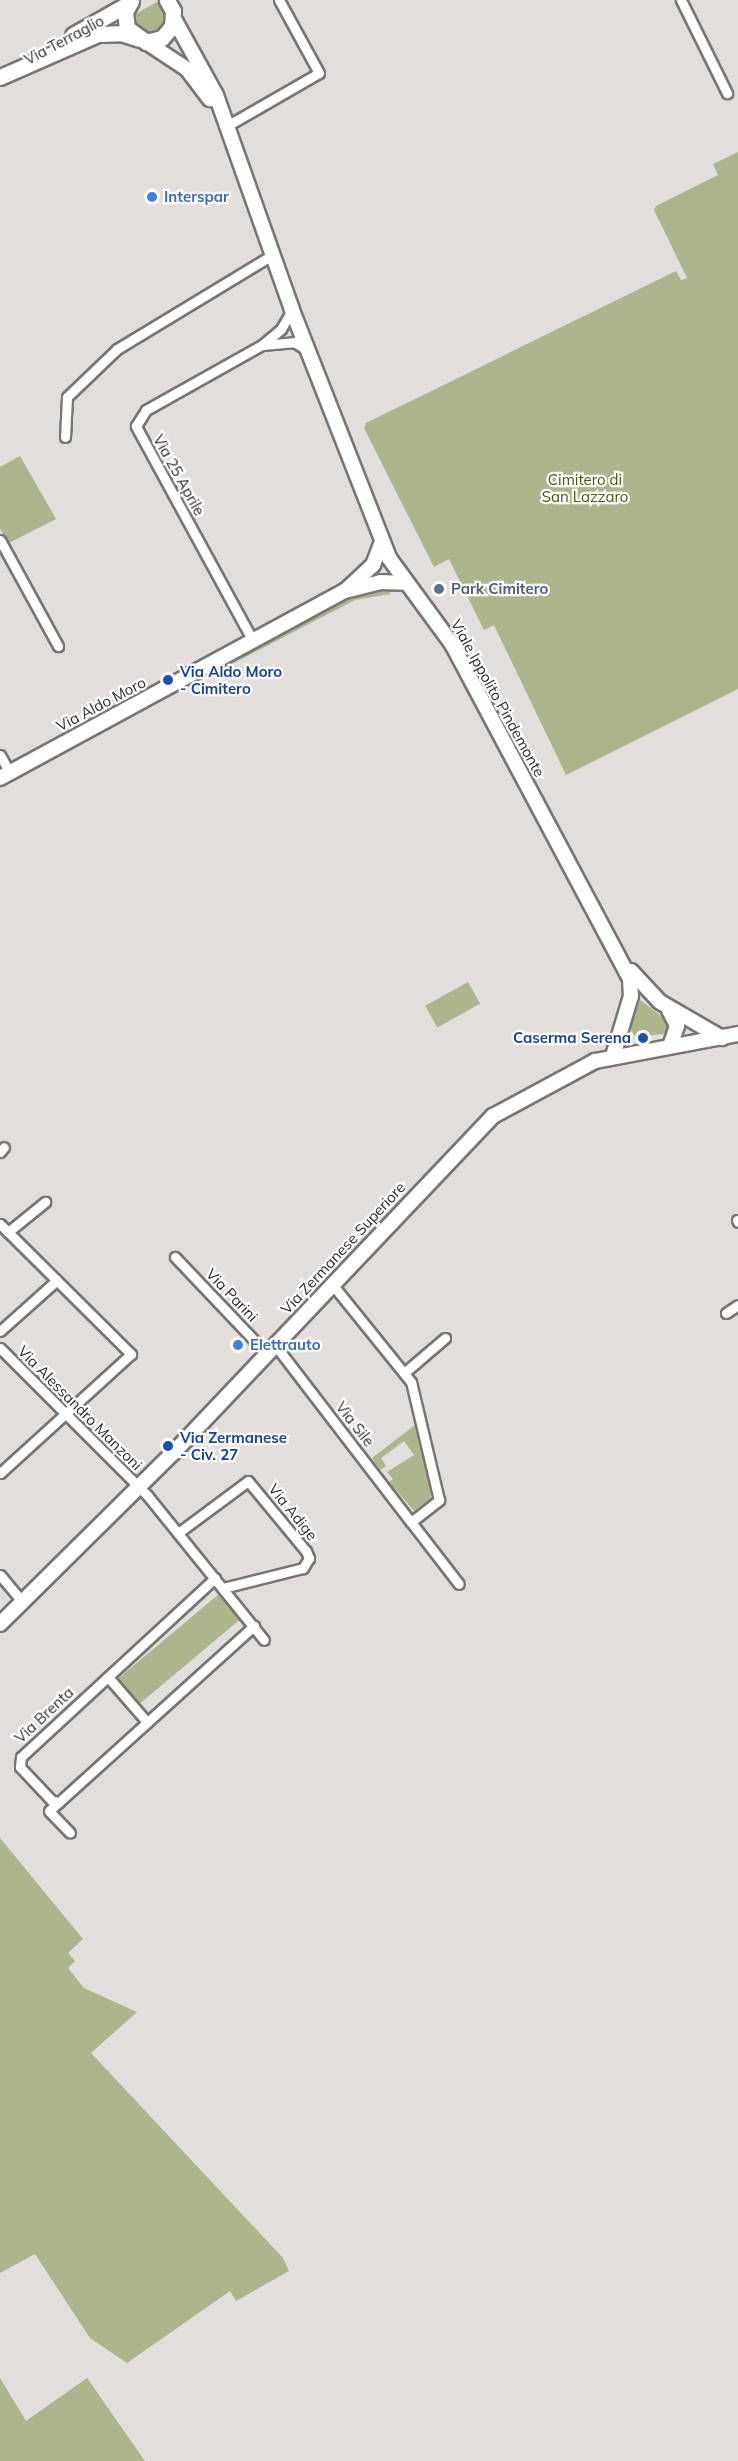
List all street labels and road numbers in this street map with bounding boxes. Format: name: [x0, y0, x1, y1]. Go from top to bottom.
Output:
street label: Via Terraglio: [21, 11, 107, 69]
street label: Via 25 Aprile: [149, 431, 209, 519]
street label: Viale Ippolito Pindemonte: [447, 616, 549, 780]
street label: Via Aldo Moro: [53, 673, 149, 735]
street label: Via Zermanese Superiore: [277, 1178, 409, 1318]
street label: Via Parini: [202, 1265, 262, 1325]
street label: Via Alessandro Manzoni: [14, 1342, 146, 1474]
street label: Via Sile: [332, 1398, 378, 1450]
street label: Via Adige: [265, 1480, 321, 1544]
street label: Via Brenta: [11, 1683, 77, 1747]

